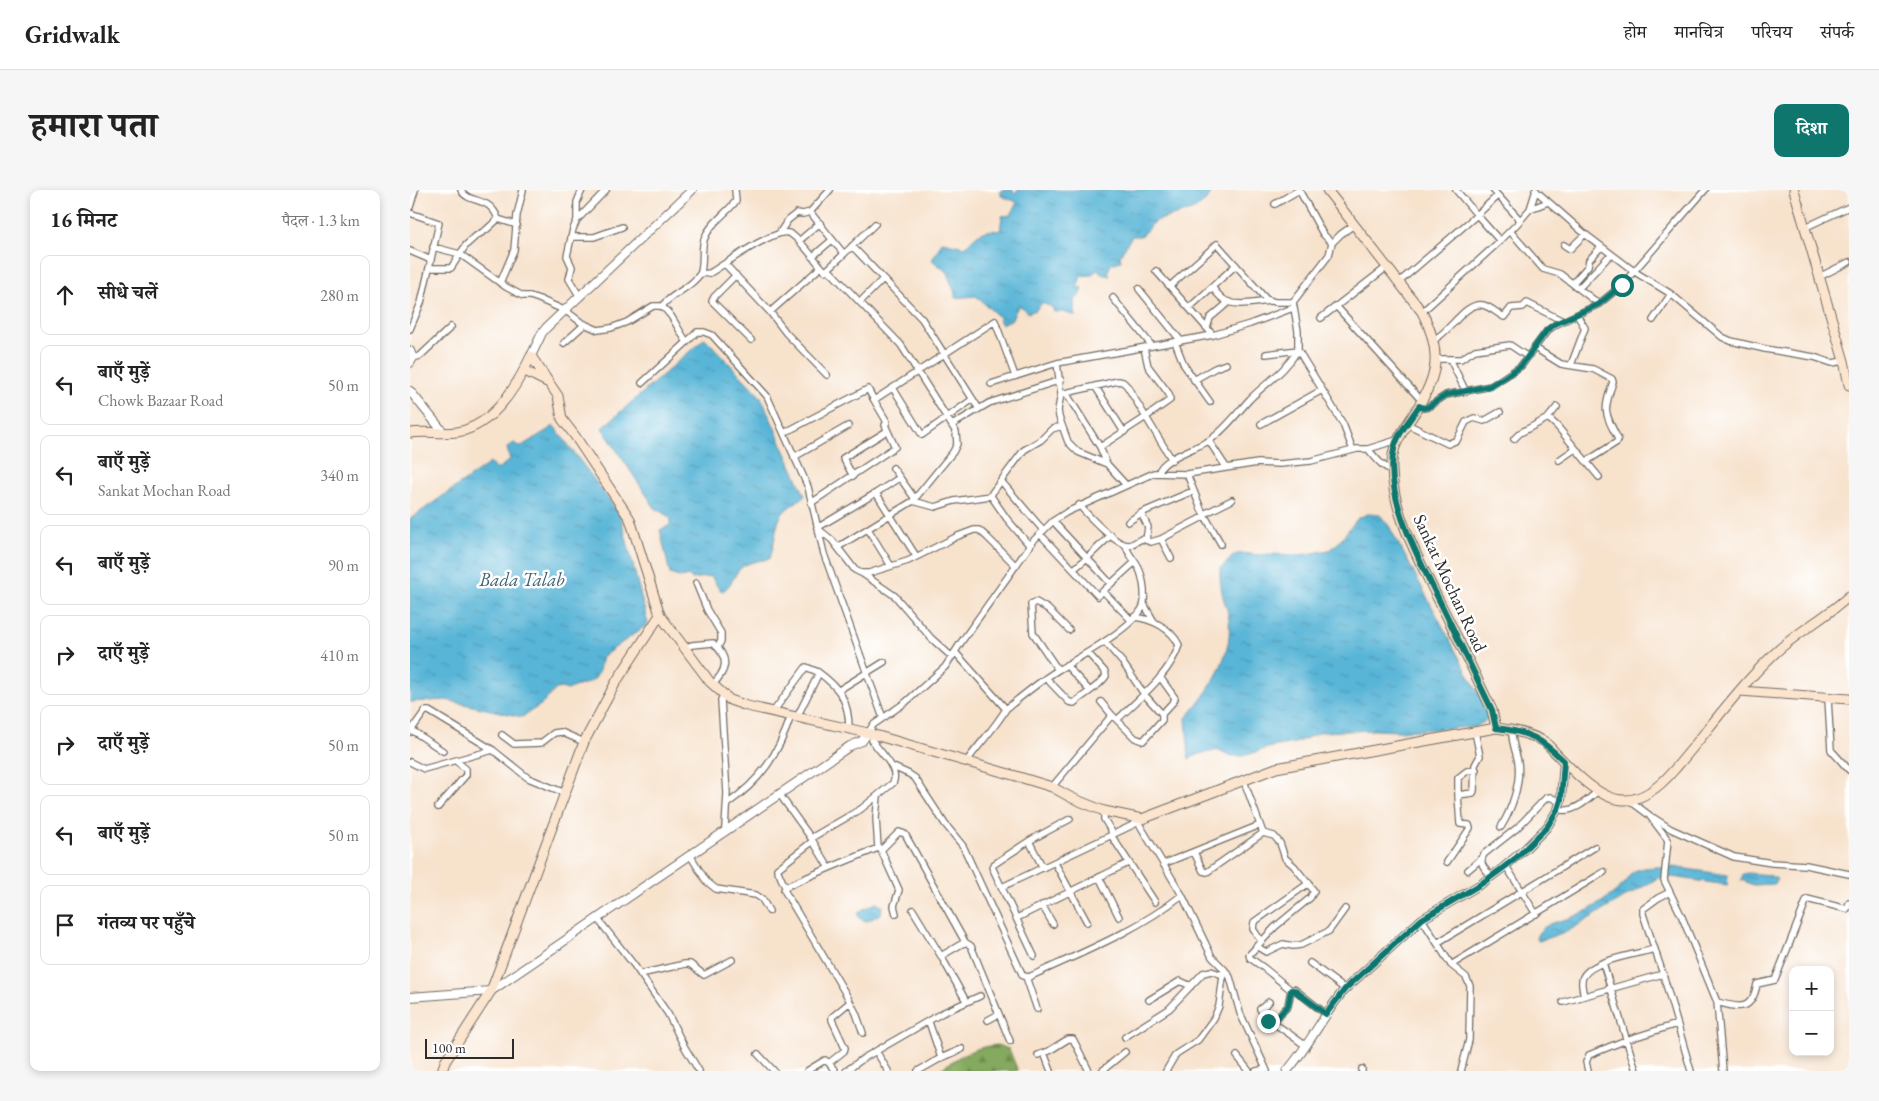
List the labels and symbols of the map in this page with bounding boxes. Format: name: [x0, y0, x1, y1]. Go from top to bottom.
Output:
route start: [1611, 274, 1634, 297]
street label: Sankat Mochan Road: [1408, 510, 1493, 656]
water label: Bada Talab: [478, 567, 565, 592]
route end: [1257, 1010, 1280, 1033]
scale bar: [425, 1036, 514, 1059]

